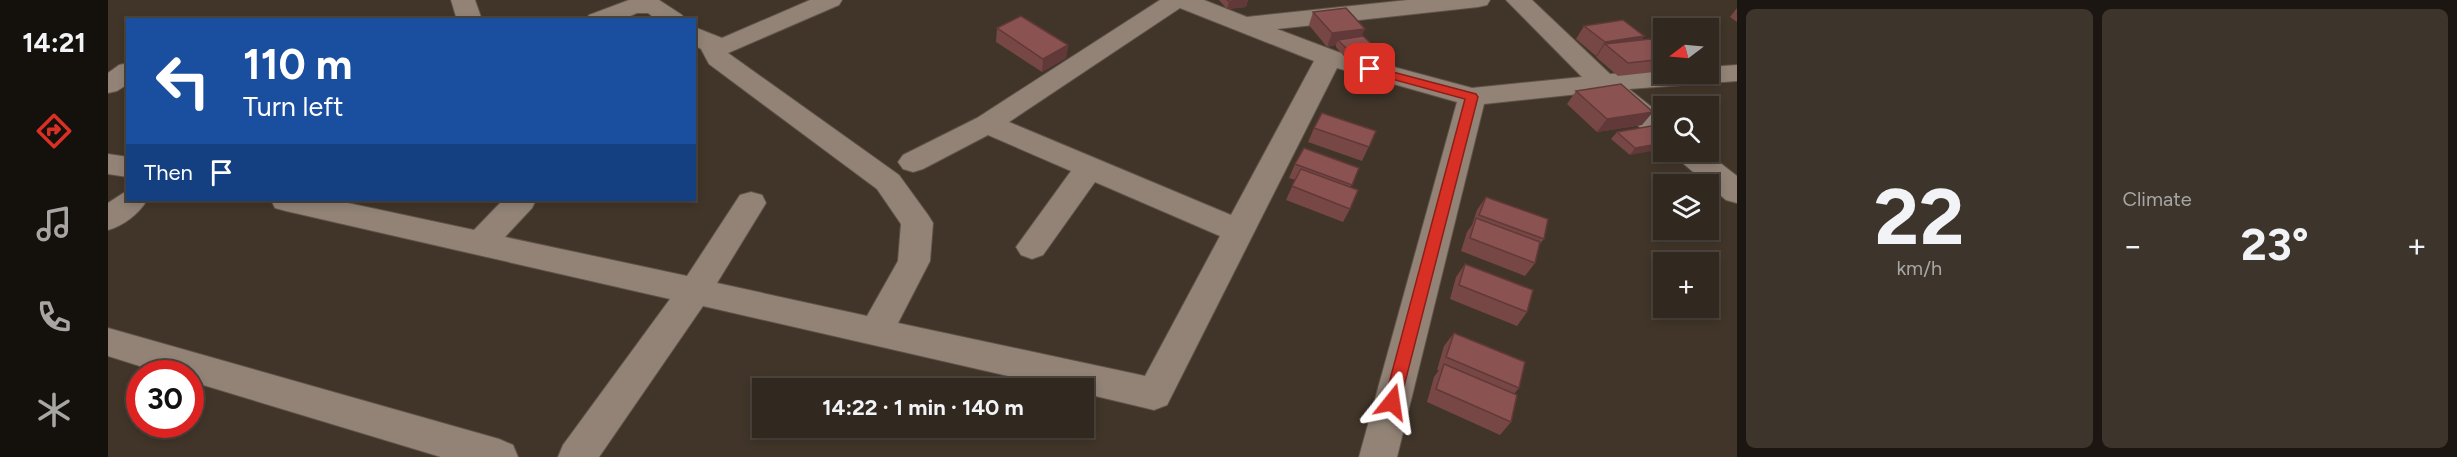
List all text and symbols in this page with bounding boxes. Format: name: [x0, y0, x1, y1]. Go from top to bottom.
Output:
north arrow: [1653, 18, 1719, 84]
map controls: [1653, 18, 1719, 318]
text: 14:21: [22, 26, 86, 59]
text: 110 m: [243, 39, 352, 90]
icon: left: [144, 42, 222, 120]
pin: [1344, 43, 1395, 94]
icon: arrive: [1353, 52, 1386, 85]
text: Turn left: [243, 90, 343, 123]
button: search: [1653, 96, 1719, 162]
icon: directions: [33, 110, 75, 152]
icon: arrive: [205, 156, 238, 189]
text: Then: [144, 159, 193, 186]
text: 22: [1874, 170, 1964, 264]
button: layers: [1653, 174, 1719, 240]
text: Climate: [2123, 187, 2192, 211]
icon: music: [33, 203, 75, 245]
text: 23°: [2241, 217, 2309, 271]
text: −: [2123, 226, 2143, 265]
text: +: [2406, 226, 2427, 265]
button: +: [1653, 252, 1719, 318]
text: km/h: [1896, 256, 1942, 280]
icon: phone: [33, 296, 75, 338]
speed limit sign: 30: [126, 360, 204, 438]
position arrow: [1360, 370, 1424, 434]
icon: climate: [33, 389, 75, 431]
text: 14:22 · 1 min · 140 m: [822, 394, 1024, 421]

